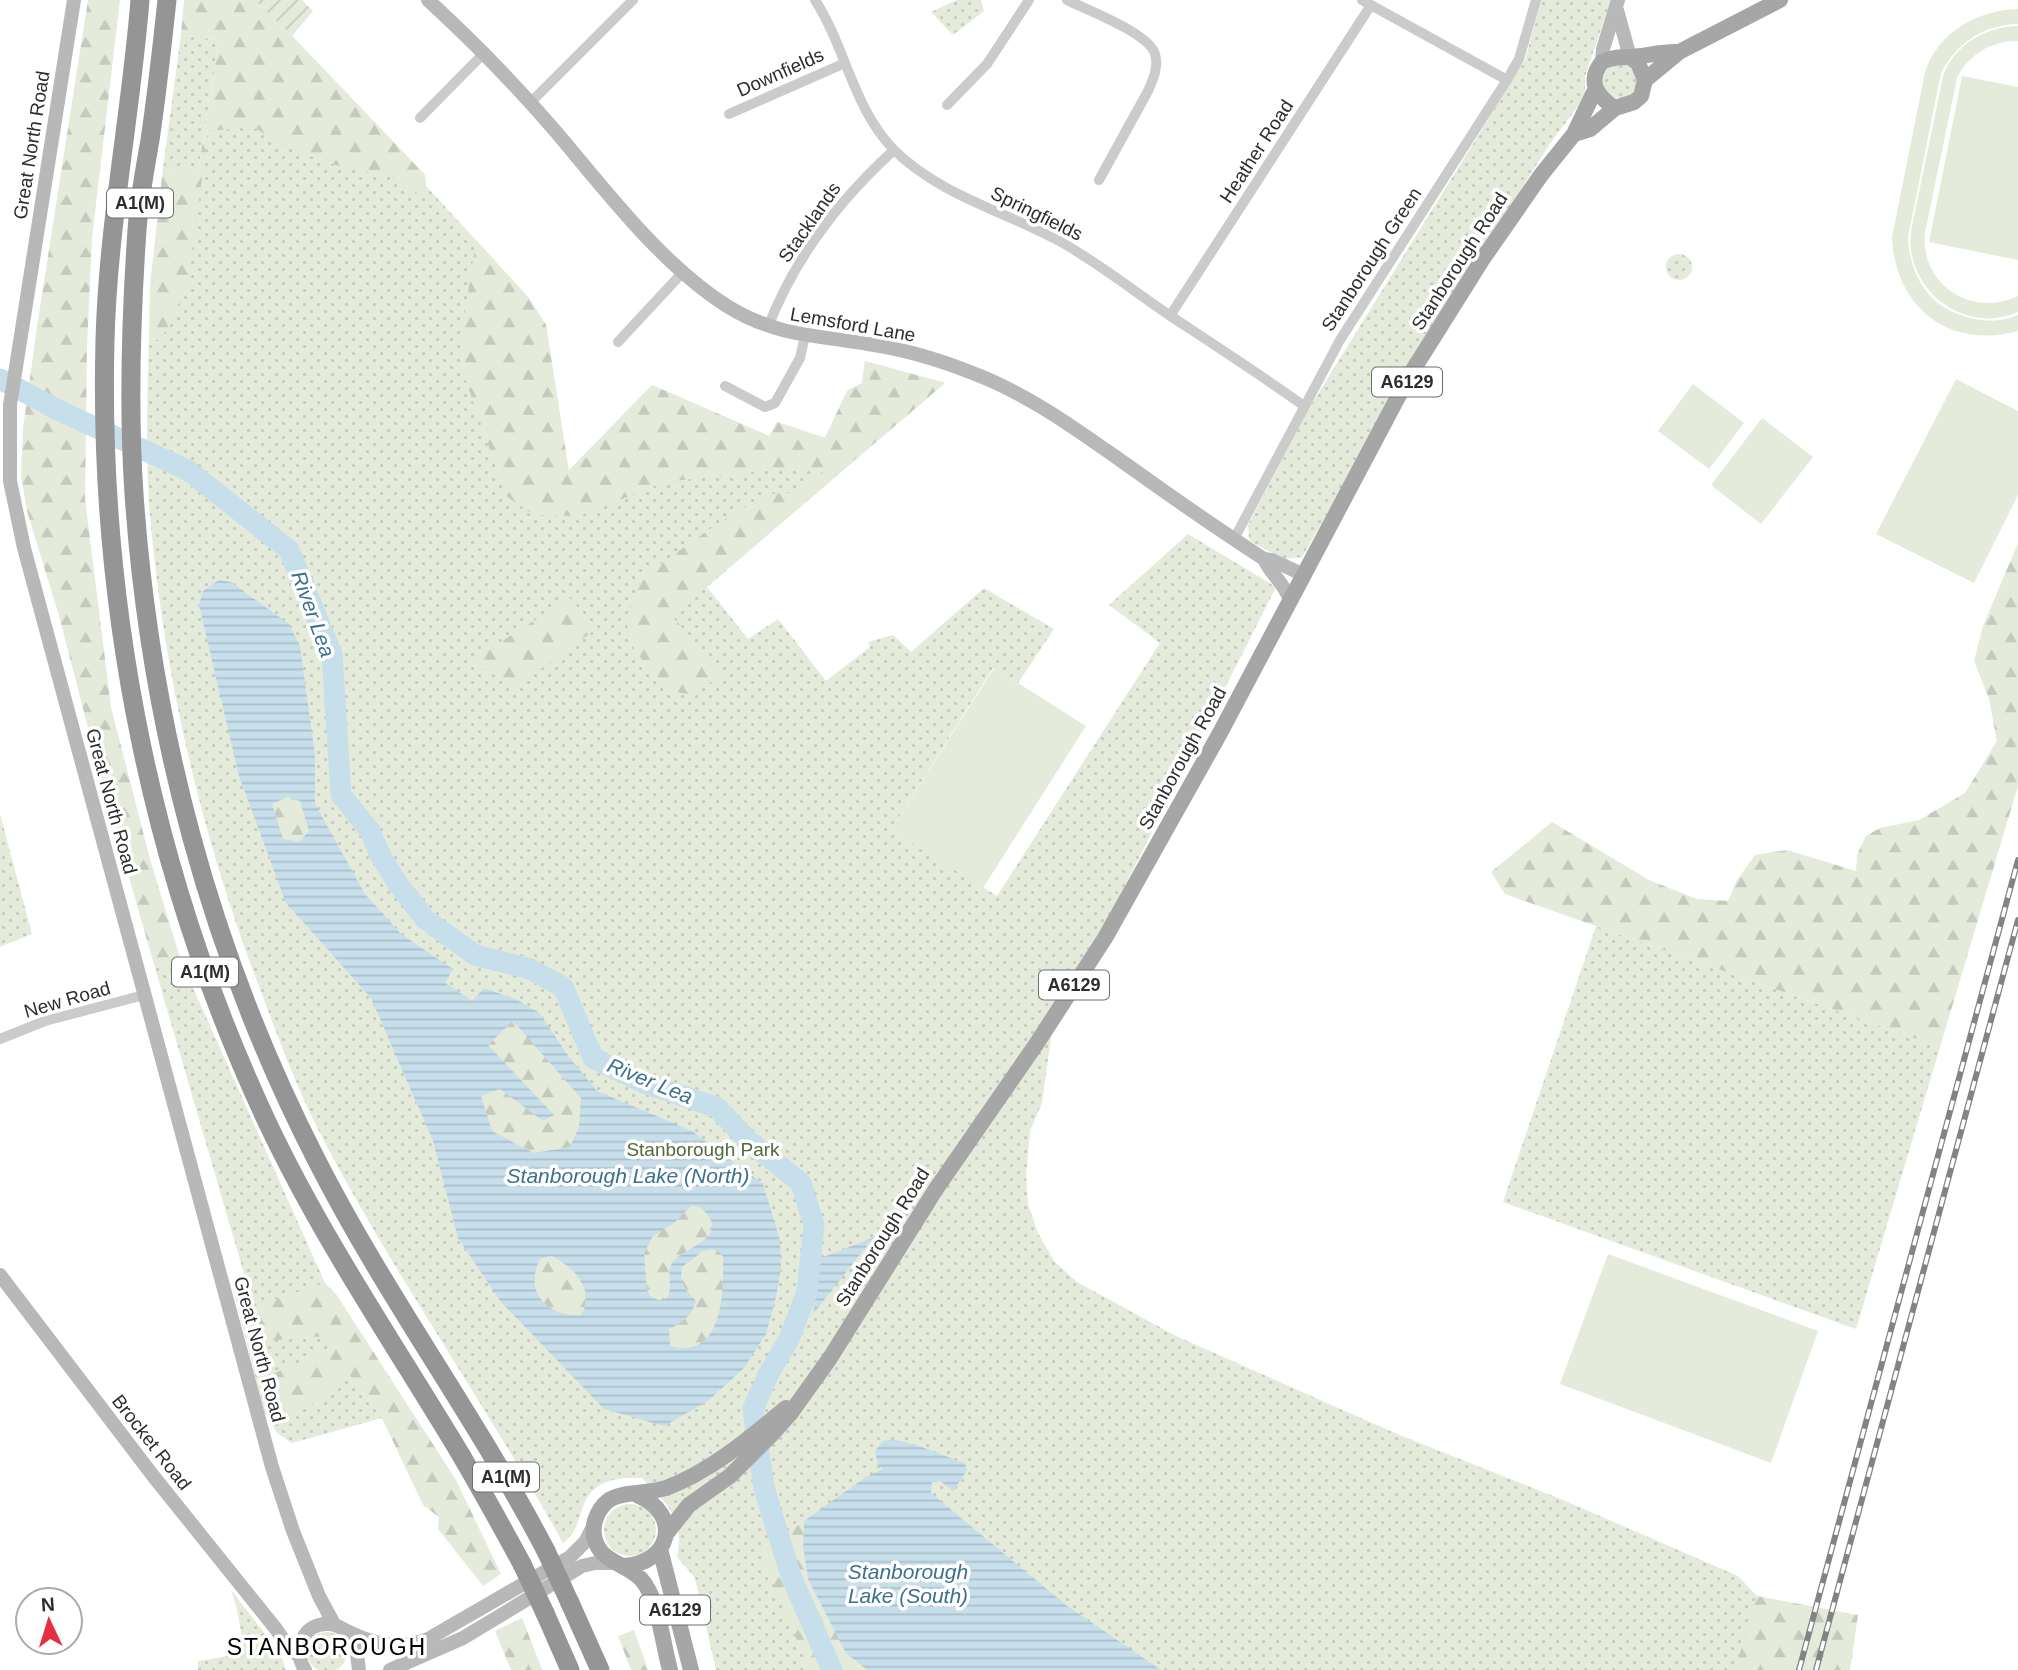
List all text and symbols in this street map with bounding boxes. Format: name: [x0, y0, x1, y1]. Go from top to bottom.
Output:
street label: Downfields: [733, 44, 827, 101]
street label: Great North Road: [9, 69, 54, 221]
street label: Heather Road: [1215, 96, 1297, 207]
street label: Stacklands: [774, 178, 845, 266]
street label: Springfields: [988, 182, 1086, 245]
street label: Stanborough Green: [1317, 184, 1426, 335]
road number: A1(M): [107, 188, 173, 218]
street label: Stanborough Road: [1407, 189, 1512, 334]
street label: Lemsford Lane: [789, 303, 917, 346]
road number: A6129: [1372, 368, 1442, 396]
water label: River Lea: [287, 568, 340, 660]
street label: Stanborough Road: [1135, 683, 1230, 833]
street label: Great North Road: [82, 726, 141, 876]
road number: A1(M): [172, 958, 238, 987]
road number: A6129: [1039, 970, 1109, 1000]
street label: New Road: [22, 977, 113, 1022]
water label: River Lea: [604, 1053, 696, 1108]
park label: Stanborough Park: [626, 1139, 780, 1160]
water label: Stanborough Lake (North): [507, 1164, 749, 1187]
street label: Stanborough Road: [831, 1164, 934, 1310]
street label: Great North Road: [230, 1274, 289, 1424]
street label: Brocket Road: [108, 1390, 195, 1494]
road number: A1(M): [473, 1462, 539, 1492]
water label: Stanborough Lake (South): [848, 1560, 968, 1607]
north arrow: [14, 1586, 84, 1656]
text: N: [40, 1594, 55, 1615]
road number: A6129: [640, 1596, 710, 1624]
district label: STANBOROUGH: [227, 1634, 427, 1660]

